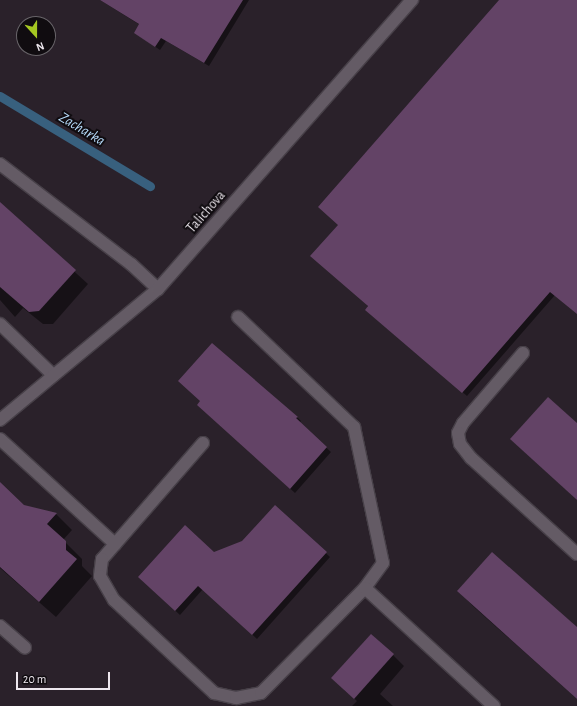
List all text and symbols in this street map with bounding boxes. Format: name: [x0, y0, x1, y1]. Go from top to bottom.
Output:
north arrow: [16, 16, 56, 56]
text: N: [35, 40, 46, 53]
water label: Zacharka: [56, 108, 108, 150]
street label: Talichova: [183, 187, 229, 237]
scale bar: [18, 664, 112, 690]
text: 20 m: [23, 673, 46, 685]

